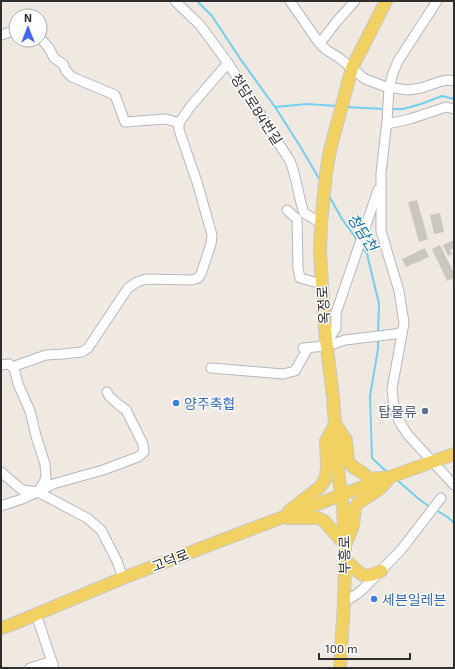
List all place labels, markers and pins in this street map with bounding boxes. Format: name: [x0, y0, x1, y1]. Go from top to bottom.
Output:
place label: 양주축협: [184, 395, 236, 412]
marker: 양주축협: [171, 398, 181, 408]
place label: 탑물류: [378, 403, 417, 420]
marker: 탑물류: [420, 406, 430, 416]
place label: 세븐일레븐: [382, 591, 447, 608]
marker: 세븐일레븐: [369, 594, 379, 604]

